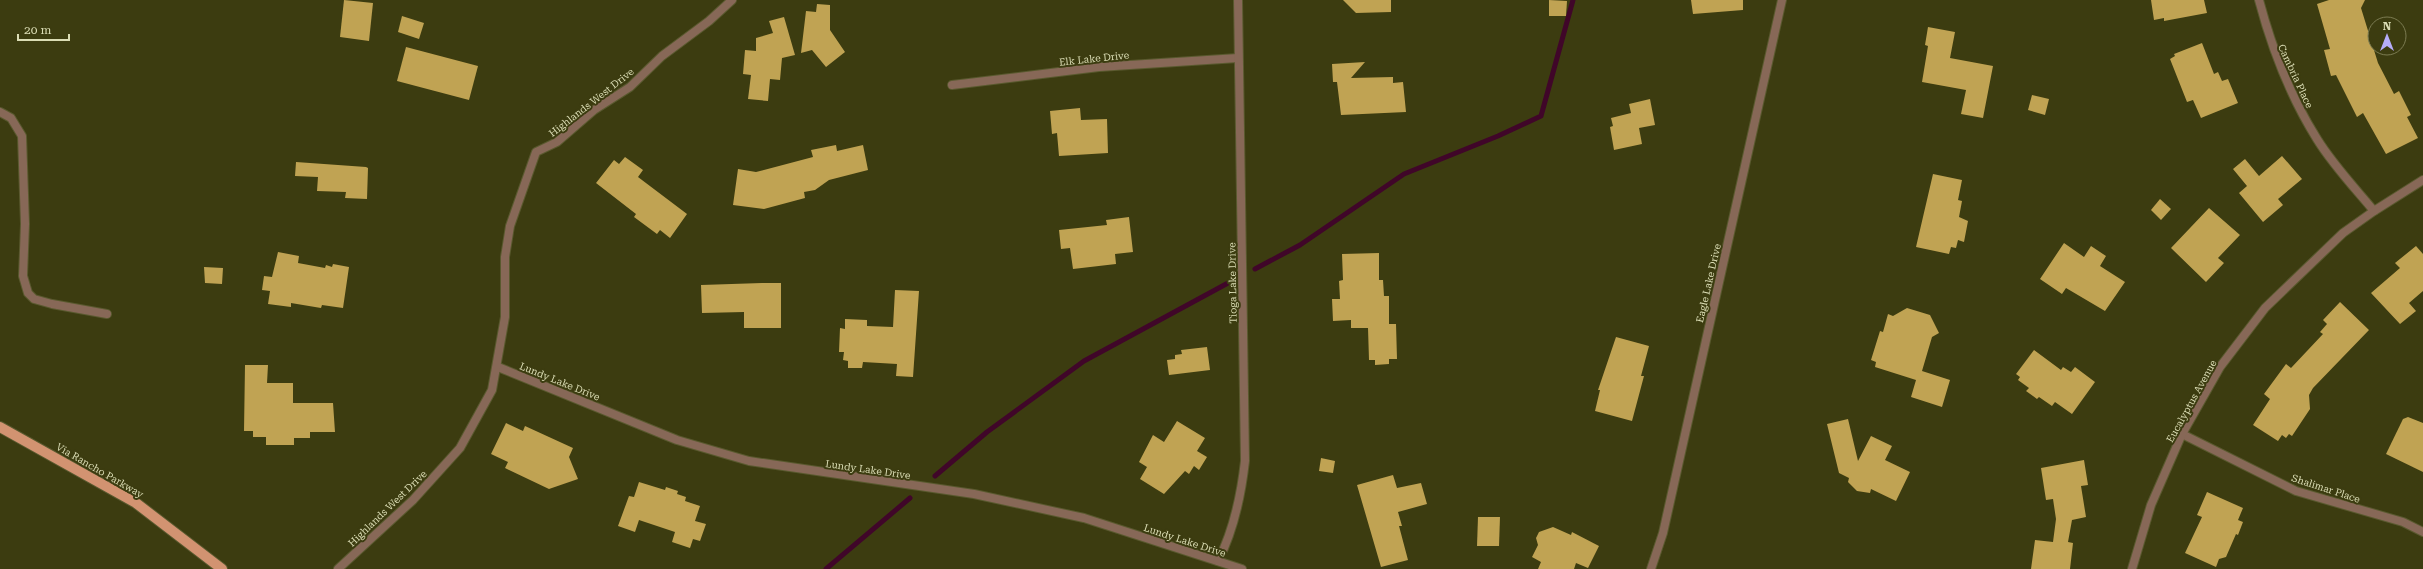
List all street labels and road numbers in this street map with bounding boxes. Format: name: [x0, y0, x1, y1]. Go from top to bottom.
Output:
street label: Cambria Place: [2276, 43, 2315, 110]
street label: Elk Lake Drive: [1059, 49, 1130, 68]
street label: Highlands West Drive: [547, 66, 636, 139]
street label: Tioga Lake Drive: [1226, 242, 1239, 324]
street label: Eagle Lake Drive: [1694, 242, 1723, 324]
street label: Eucalyptus Avenue: [2164, 358, 2219, 444]
street label: Lundy Lake Drive: [518, 360, 602, 403]
street label: Via Rancho Parkway: [54, 441, 145, 500]
street label: Lundy Lake Drive: [825, 458, 912, 481]
street label: Highlands West Drive: [346, 468, 429, 549]
street label: Shalimar Place: [2290, 472, 2362, 505]
street label: Lundy Lake Drive: [1142, 522, 1228, 559]

